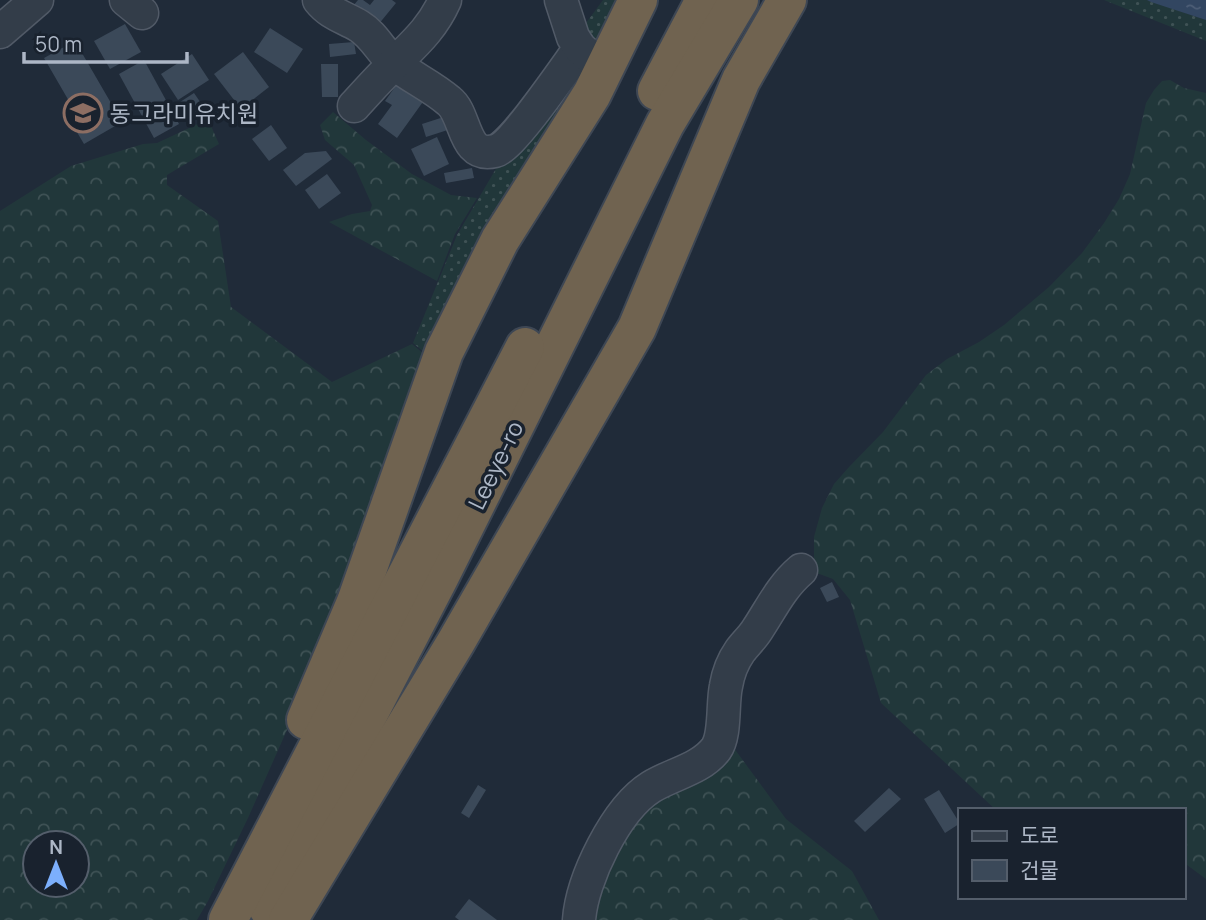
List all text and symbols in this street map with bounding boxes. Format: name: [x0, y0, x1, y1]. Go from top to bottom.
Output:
scale bar: [24, 21, 187, 65]
text: 50 m: [35, 30, 82, 58]
school or university icon: 동그라미유치원: [62, 92, 104, 134]
place label: 동그라미유치원: [110, 97, 258, 129]
street label: Leeye-ro: [460, 415, 530, 515]
legend: [958, 808, 1185, 899]
text: 도로: [1020, 821, 1059, 849]
north arrow: [21, 829, 91, 899]
text: N: [49, 834, 63, 860]
text: 건물: [1020, 856, 1059, 884]

